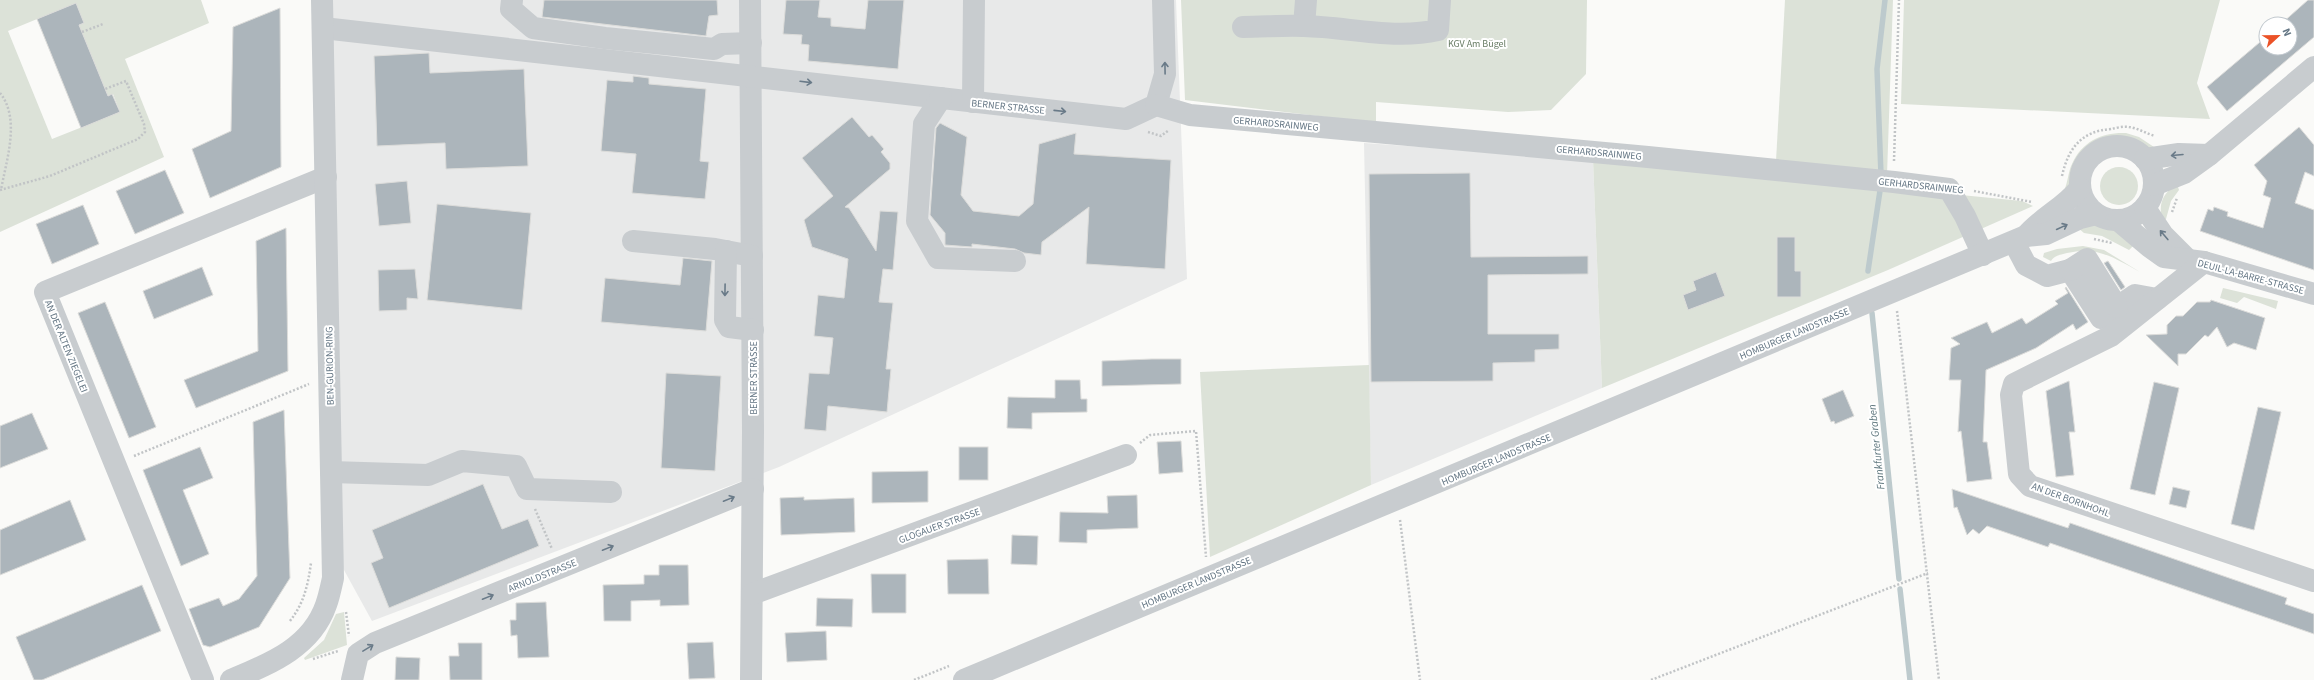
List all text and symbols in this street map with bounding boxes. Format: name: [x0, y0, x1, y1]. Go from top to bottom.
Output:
north arrow: [2258, 16, 2298, 56]
text: N: [2278, 26, 2295, 39]
park label: KGV Am Bügel: [1448, 37, 1507, 51]
one-way arrow: [1161, 62, 1169, 75]
one-way arrow: [799, 79, 812, 86]
street label: BERNER STRASSE: [971, 96, 1045, 118]
one-way arrow: [1053, 108, 1066, 115]
street label: GERHARDSRAINWEG: [1233, 113, 1319, 135]
street label: GERHARDSRAINWEG: [1556, 142, 1642, 164]
one-way arrow: [2171, 151, 2184, 158]
street label: GERHARDSRAINWEG: [1878, 175, 1964, 197]
one-way arrow: [2055, 223, 2067, 230]
one-way arrow: [2160, 230, 2169, 240]
street label: DEUIL-LA-BARRE-STRASSE: [2196, 256, 2306, 298]
one-way arrow: [721, 283, 729, 296]
street label: AN DER ALTEN ZIEGELEI: [41, 298, 91, 395]
street label: HOMBURGER LANDSTRASSE: [1737, 304, 1851, 363]
street label: BEN-GURION-RING: [322, 326, 338, 406]
street label: BERNER STRASSE: [747, 341, 761, 415]
water label: Frankfurter Graben: [1865, 403, 1888, 490]
street label: HOMBURGER LANDSTRASSE: [1439, 430, 1553, 489]
street label: AN DER BORNHOHL: [2030, 479, 2112, 521]
one-way arrow: [722, 495, 734, 502]
street label: GLOGAUER STRASSE: [897, 505, 982, 547]
one-way arrow: [602, 544, 614, 552]
street label: HOMBURGER LANDSTRASSE: [1139, 553, 1253, 612]
street label: ARNOLDSTRASSE: [506, 556, 579, 596]
one-way arrow: [482, 593, 494, 601]
one-way arrow: [362, 643, 374, 651]

